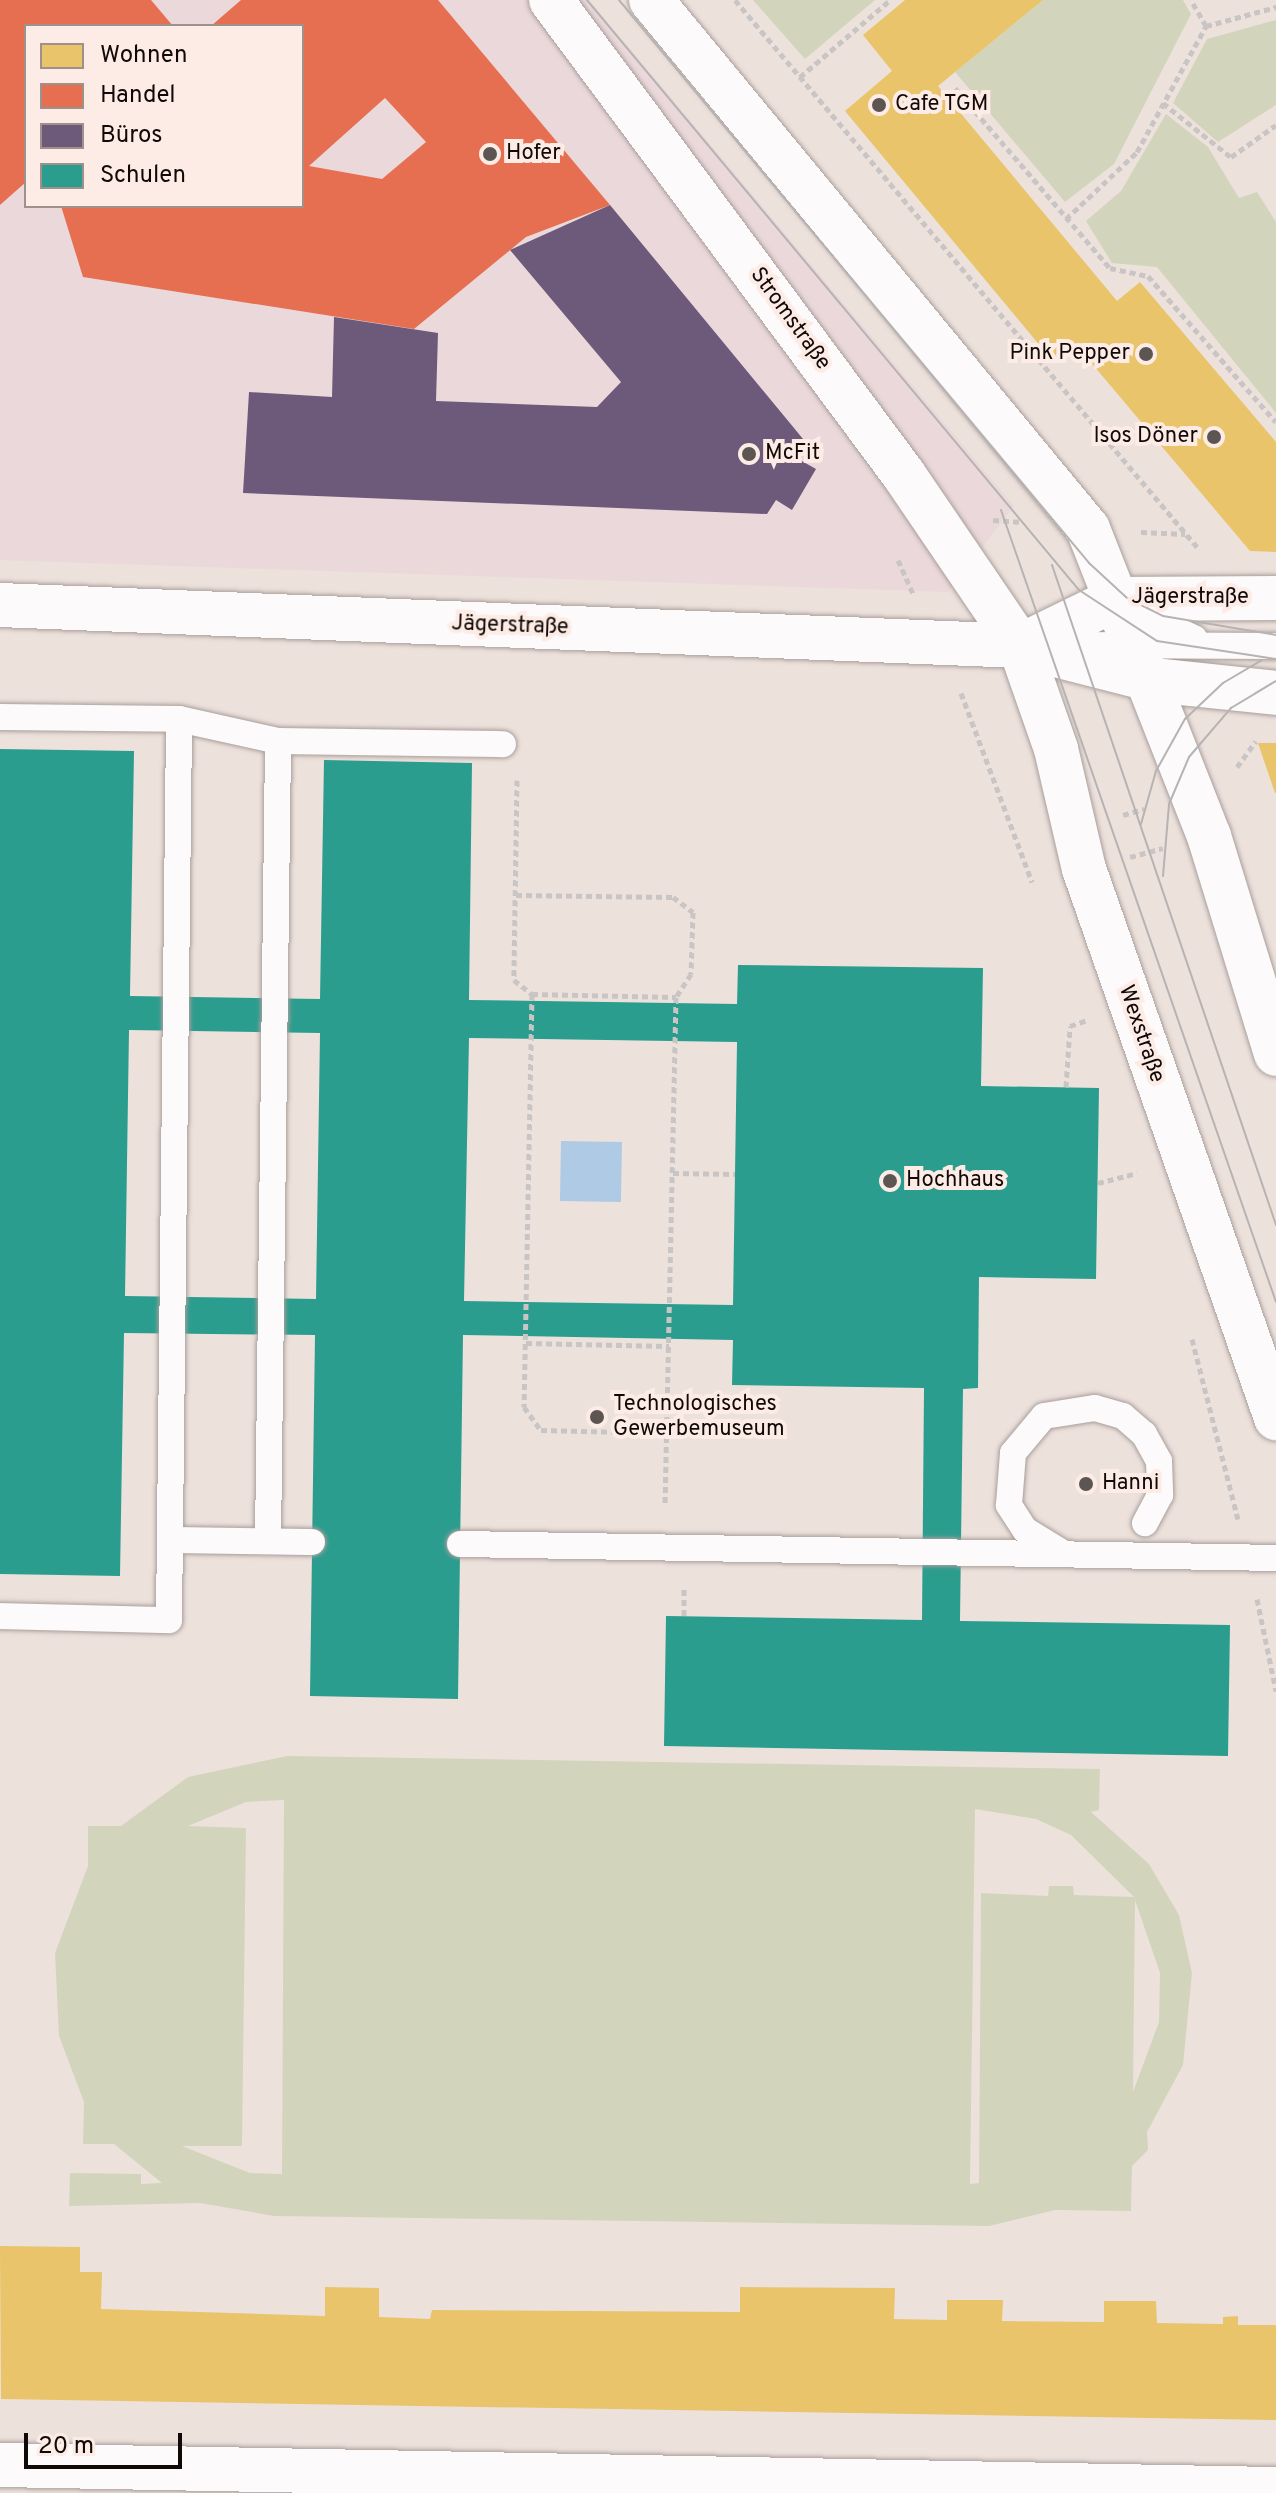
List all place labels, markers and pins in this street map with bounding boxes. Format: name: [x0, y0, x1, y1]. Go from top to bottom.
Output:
place label: Cafe TGM: [895, 92, 989, 118]
marker: Cafe TGM: [870, 96, 888, 114]
place label: Hofer: [506, 141, 561, 167]
marker: Hofer: [481, 145, 499, 163]
place label: Pink Pepper: [1010, 341, 1130, 367]
marker: Pink Pepper: [1137, 345, 1155, 363]
place label: Isos Döner: [1094, 424, 1198, 450]
marker: Isos Döner: [1205, 428, 1223, 446]
place label: McFit: [765, 441, 820, 467]
marker: McFit: [740, 445, 758, 463]
place label: Hochhaus: [906, 1168, 1004, 1194]
marker: Hochhaus: [881, 1172, 899, 1190]
place label: Technologisches Gewerbemuseum: [613, 1391, 785, 1442]
marker: Technologisches Gewerbemuseum: [588, 1408, 606, 1426]
place label: Hanni: [1102, 1471, 1159, 1497]
marker: Hanni: [1077, 1475, 1095, 1493]

